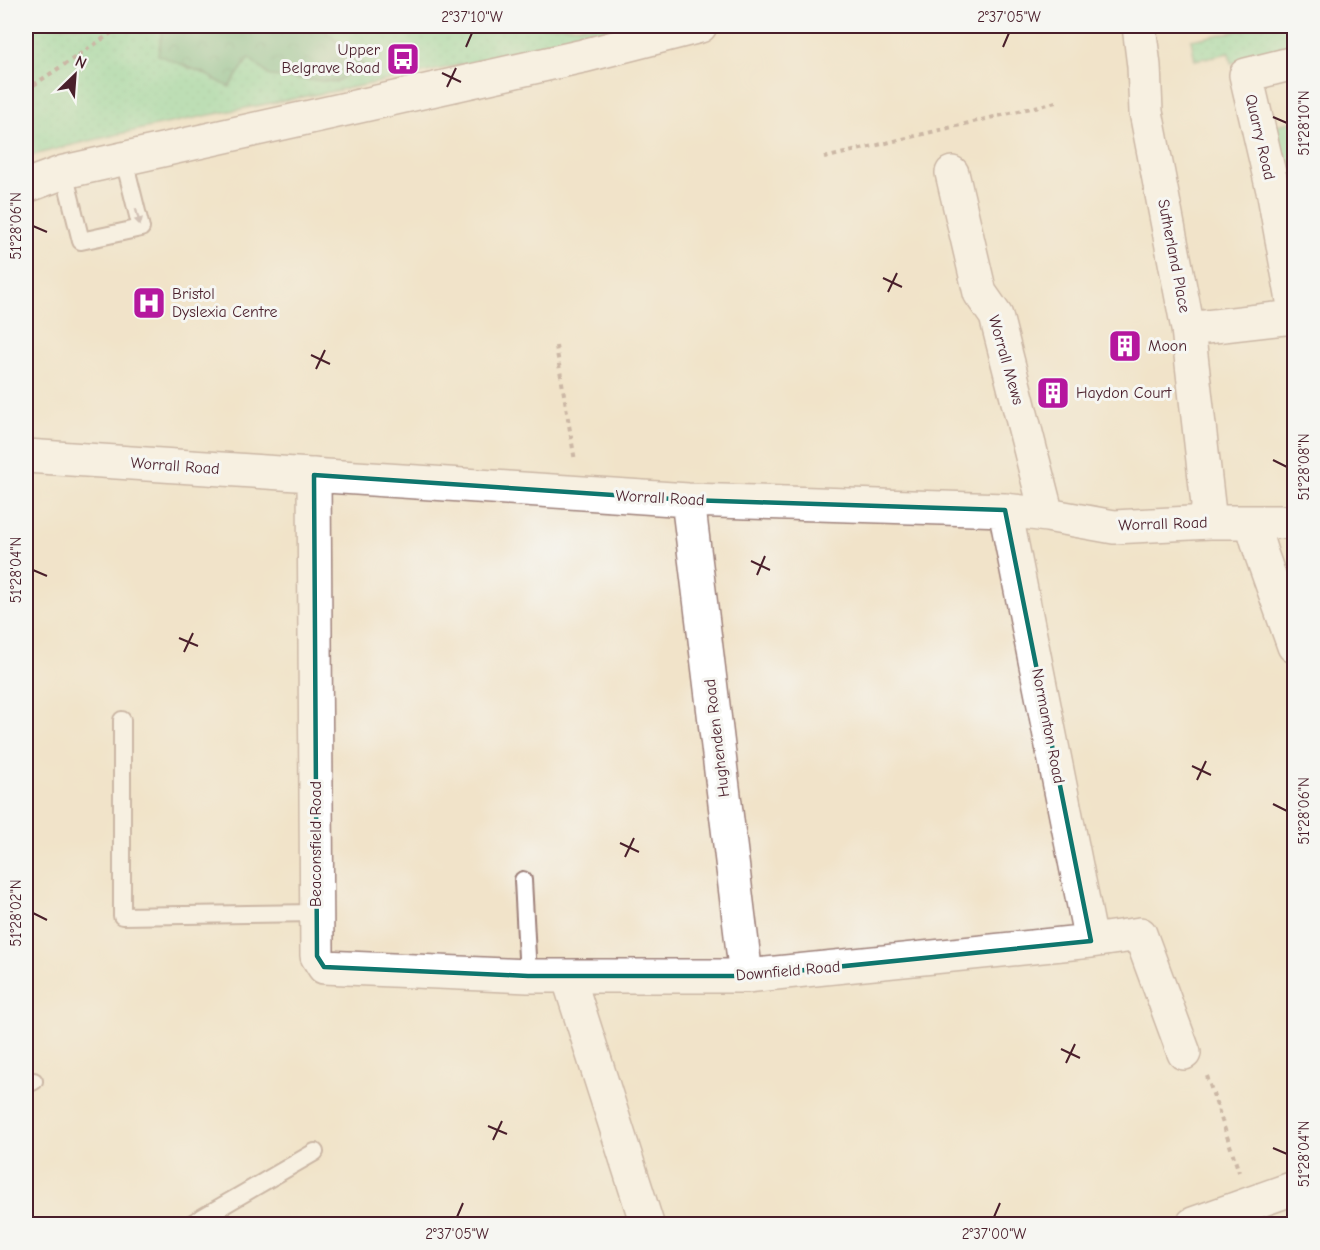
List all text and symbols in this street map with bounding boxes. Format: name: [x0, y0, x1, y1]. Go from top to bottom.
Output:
text: 2°37'10"W: [441, 8, 503, 26]
text: 2°37'05"W: [977, 8, 1041, 26]
place label: Upper Belgrave Road: [282, 41, 381, 77]
bus stop icon: Upper Belgrave Road: [385, 41, 421, 77]
north arrow: [45, 45, 105, 105]
text: N: [72, 52, 89, 73]
text: 51°28'10"N: [1295, 90, 1313, 156]
street label: Quarry Road: [1241, 92, 1279, 182]
text: 51°28'06"N: [7, 192, 25, 260]
street label: Sutherland Place: [1154, 198, 1194, 314]
one-way arrow: [134, 207, 144, 226]
hospital icon: Bristol Dyslexia Centre: [131, 285, 167, 321]
place label: Bristol Dyslexia Centre: [172, 285, 278, 321]
street label: Worrall Mews: [985, 313, 1027, 407]
building icon: Moon: [1107, 328, 1143, 364]
place label: Moon: [1148, 337, 1187, 355]
building icon: Haydon Court: [1035, 375, 1071, 411]
place label: Haydon Court: [1076, 384, 1172, 402]
text: 51°28'08"N: [1295, 433, 1313, 501]
street label: Worrall Road: [130, 454, 220, 478]
street label: Worrall Road: [615, 487, 705, 509]
street label: Worrall Road: [1118, 513, 1208, 535]
text: 51°28'04"N: [7, 537, 25, 603]
street label: Normanton Road: [1028, 667, 1068, 785]
street label: Hughenden Road: [701, 678, 733, 798]
text: 51°28'06"N: [1295, 777, 1313, 845]
street label: Beaconsfield Road: [307, 781, 325, 907]
text: 51°28'02"N: [7, 879, 25, 947]
street label: Downfield Road: [735, 957, 841, 985]
text: 51°28'04"N: [1295, 1121, 1313, 1187]
text: 2°37'05"W: [425, 1225, 489, 1243]
text: 2°37'00"W: [962, 1225, 1026, 1243]

